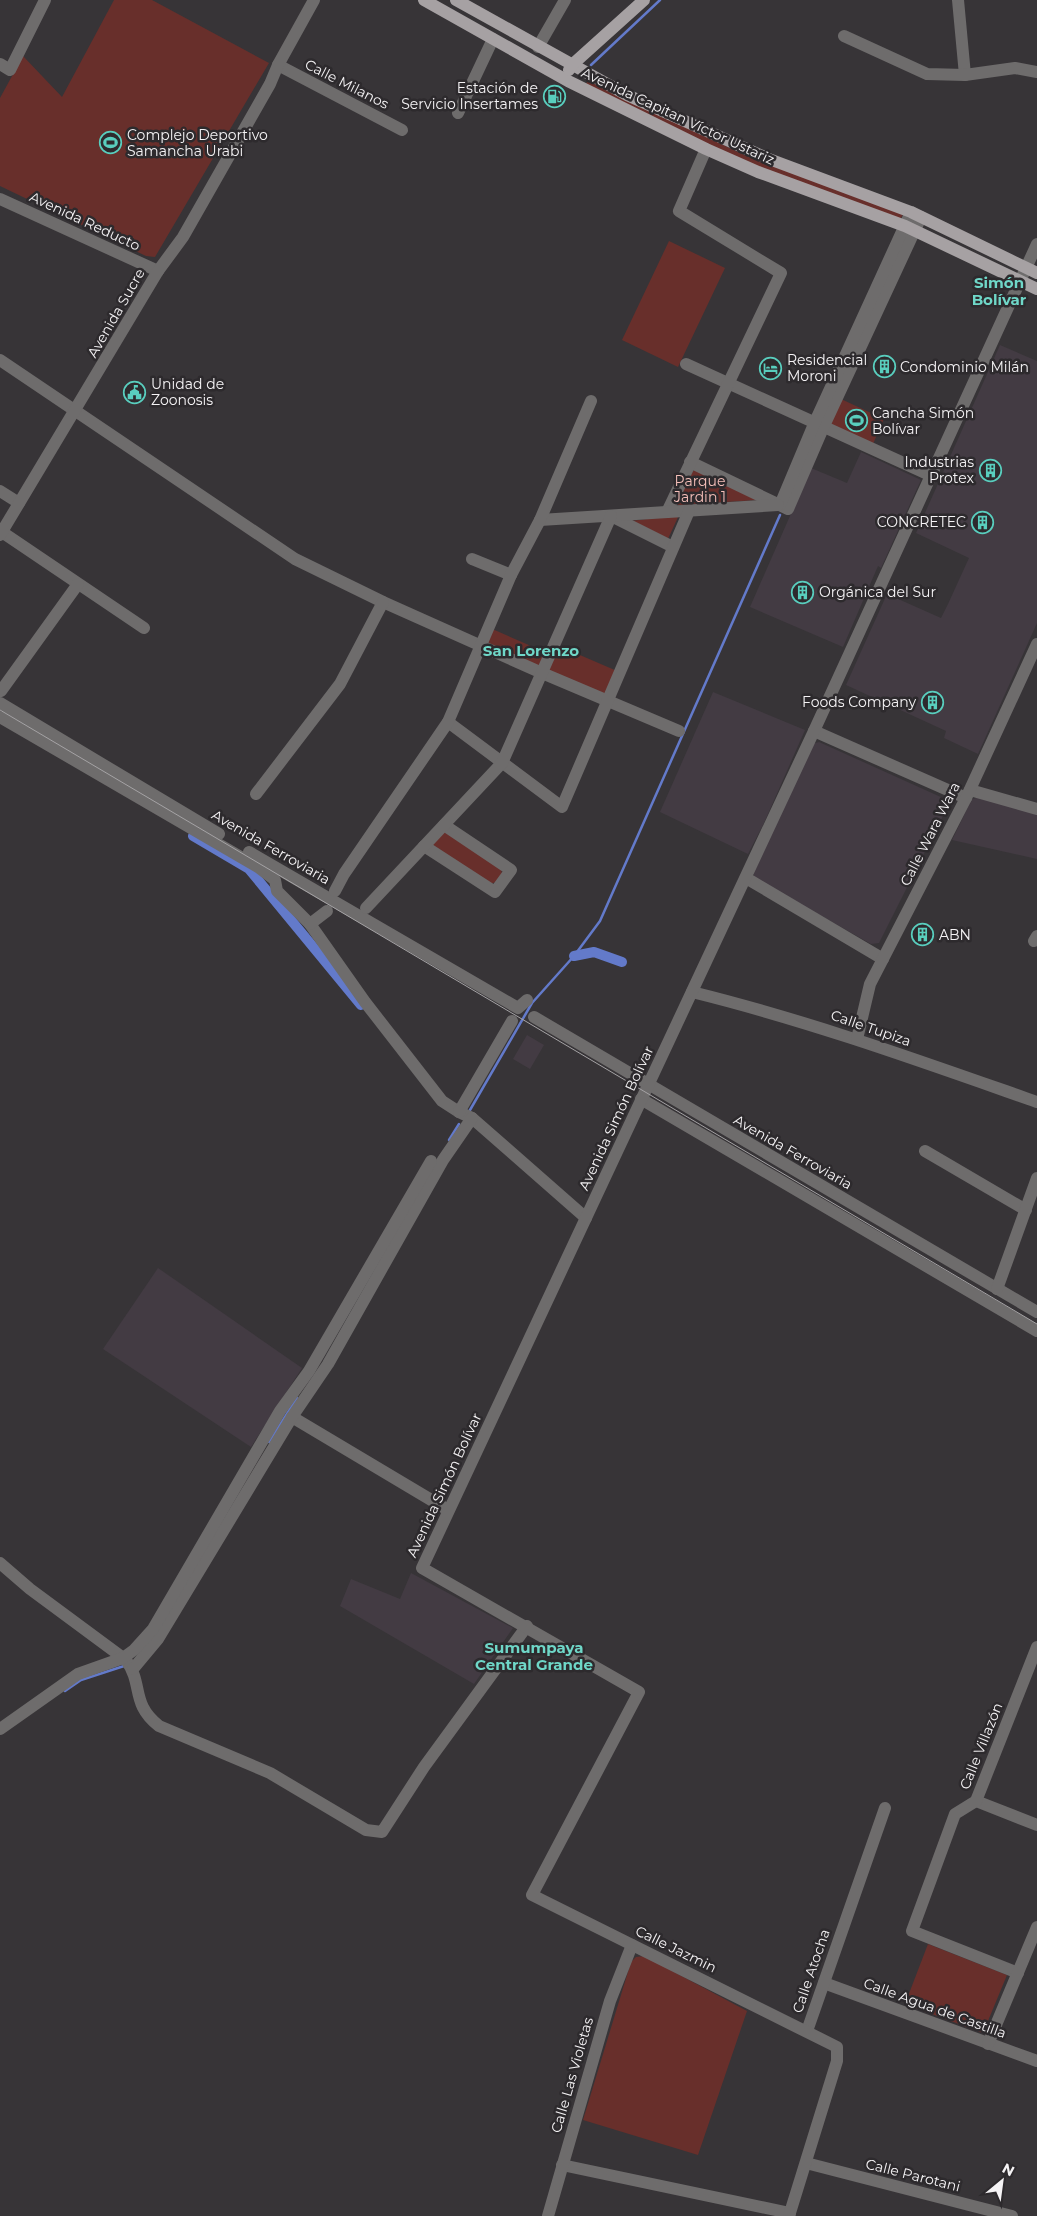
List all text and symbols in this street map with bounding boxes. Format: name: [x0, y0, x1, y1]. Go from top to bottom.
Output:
street label: Calle Milanos: [302, 55, 392, 113]
street label: Avenida Capitan Víctor Ustariz: [579, 63, 777, 169]
place label: Estación de Servicio Insertames: [401, 79, 538, 113]
fuel station icon: Estación de Servicio Insertames: [542, 84, 566, 108]
place label: Complejo Deportivo Samancha Urabi: [127, 126, 268, 160]
sports icon: Complejo Deportivo Samancha Urabi: [99, 131, 123, 155]
street label: Avenida Reducto: [27, 188, 143, 255]
street label: Avenida Sucre: [83, 265, 149, 361]
district label: Simón Bolívar: [972, 273, 1027, 309]
place label: Residencial Moroni: [787, 351, 867, 385]
building icon: Condominio Milán: [872, 355, 896, 379]
hotel icon: Residencial Moroni: [759, 356, 783, 380]
place label: Condominio Milán: [900, 358, 1029, 376]
place label: Unidad de Zoonosis: [151, 375, 224, 409]
public building icon: Unidad de Zoonosis: [123, 380, 147, 404]
place label: Cancha Simón Bolívar: [872, 404, 974, 438]
sports icon: Cancha Simón Bolívar: [844, 409, 868, 433]
place label: Industrias Protex: [905, 453, 975, 487]
building icon: Industrias Protex: [978, 458, 1002, 482]
park label: Parque Jardin 1: [673, 472, 726, 506]
building icon: CONCRETEC: [970, 510, 994, 534]
place label: CONCRETEC: [877, 513, 966, 531]
building icon: Orgánica del Sur: [791, 580, 815, 604]
place label: Orgánica del Sur: [819, 583, 936, 601]
district label: San Lorenzo: [483, 641, 579, 660]
building icon: Foods Company: [920, 690, 944, 714]
place label: Foods Company: [802, 693, 916, 711]
street label: Calle Wara Wara: [896, 779, 964, 889]
street label: Avenida Ferroviaria: [209, 806, 333, 888]
building icon: ABN: [911, 923, 935, 947]
place label: ABN: [939, 926, 971, 944]
street label: Calle Tupiza: [829, 1006, 913, 1050]
street label: Avenida Simón Bolívar: [575, 1043, 658, 1193]
street label: Avenida Ferroviaria: [731, 1111, 855, 1193]
street label: Avenida Simón Bolívar: [403, 1410, 486, 1560]
district label: Sumumpaya Central Grande: [475, 1638, 593, 1674]
street label: Calle Villazón: [955, 1700, 1007, 1792]
street label: Calle Jazmin: [632, 1922, 720, 1976]
street label: Calle Atocha: [788, 1927, 834, 2015]
street label: Calle Agua de Castilla: [861, 1974, 1009, 2042]
street label: Calle Las Violetas: [547, 2015, 597, 2135]
street label: Calle Parotani: [864, 2155, 962, 2195]
north arrow: [977, 2156, 1027, 2206]
text: N: [999, 2159, 1018, 2180]

